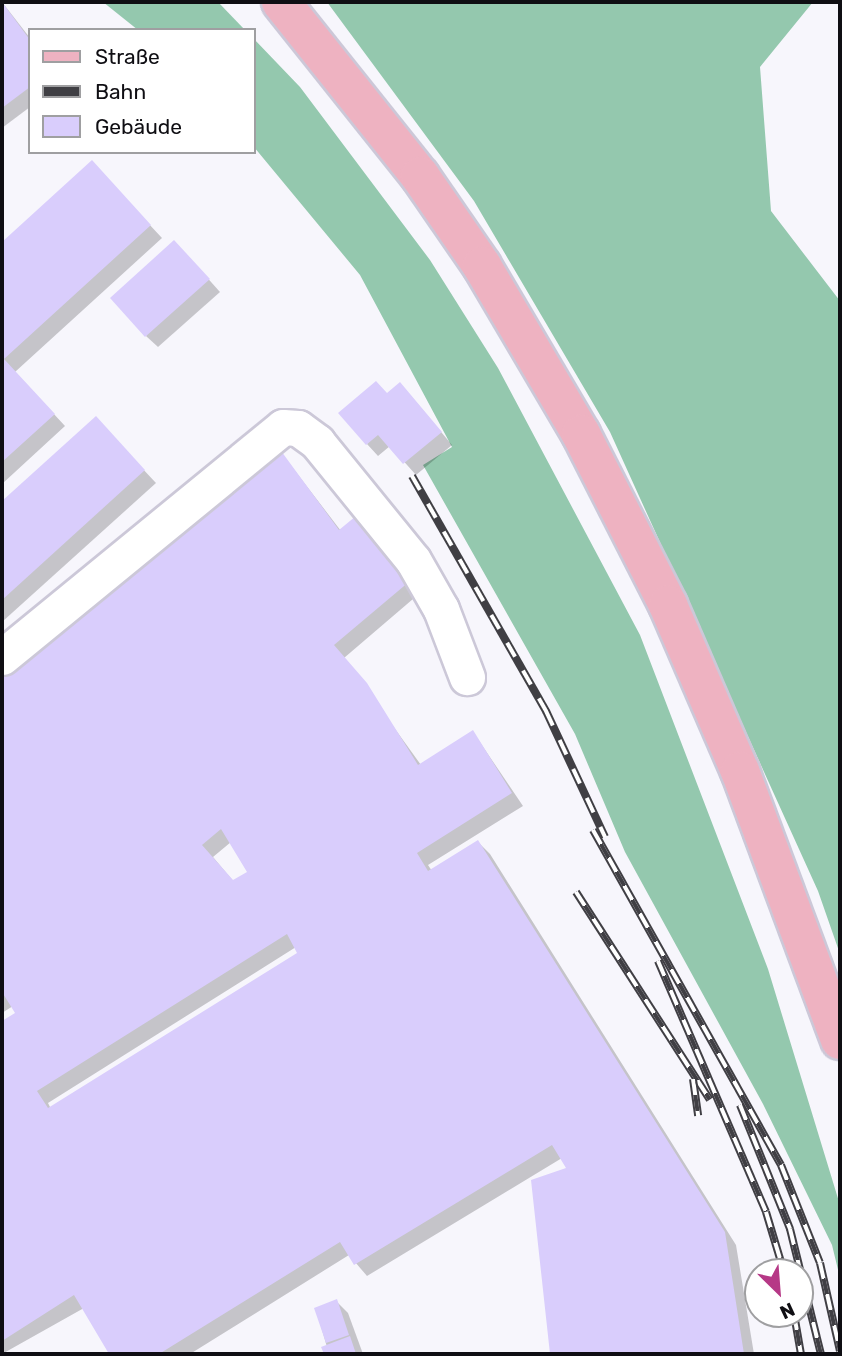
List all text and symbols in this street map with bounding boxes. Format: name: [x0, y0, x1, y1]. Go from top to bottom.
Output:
legend: [28, 28, 256, 154]
text: Straße: [95, 44, 160, 69]
text: Bahn: [95, 79, 146, 104]
text: Gebäude: [95, 114, 182, 139]
north arrow: [744, 1258, 814, 1328]
text: N: [776, 1297, 798, 1324]

